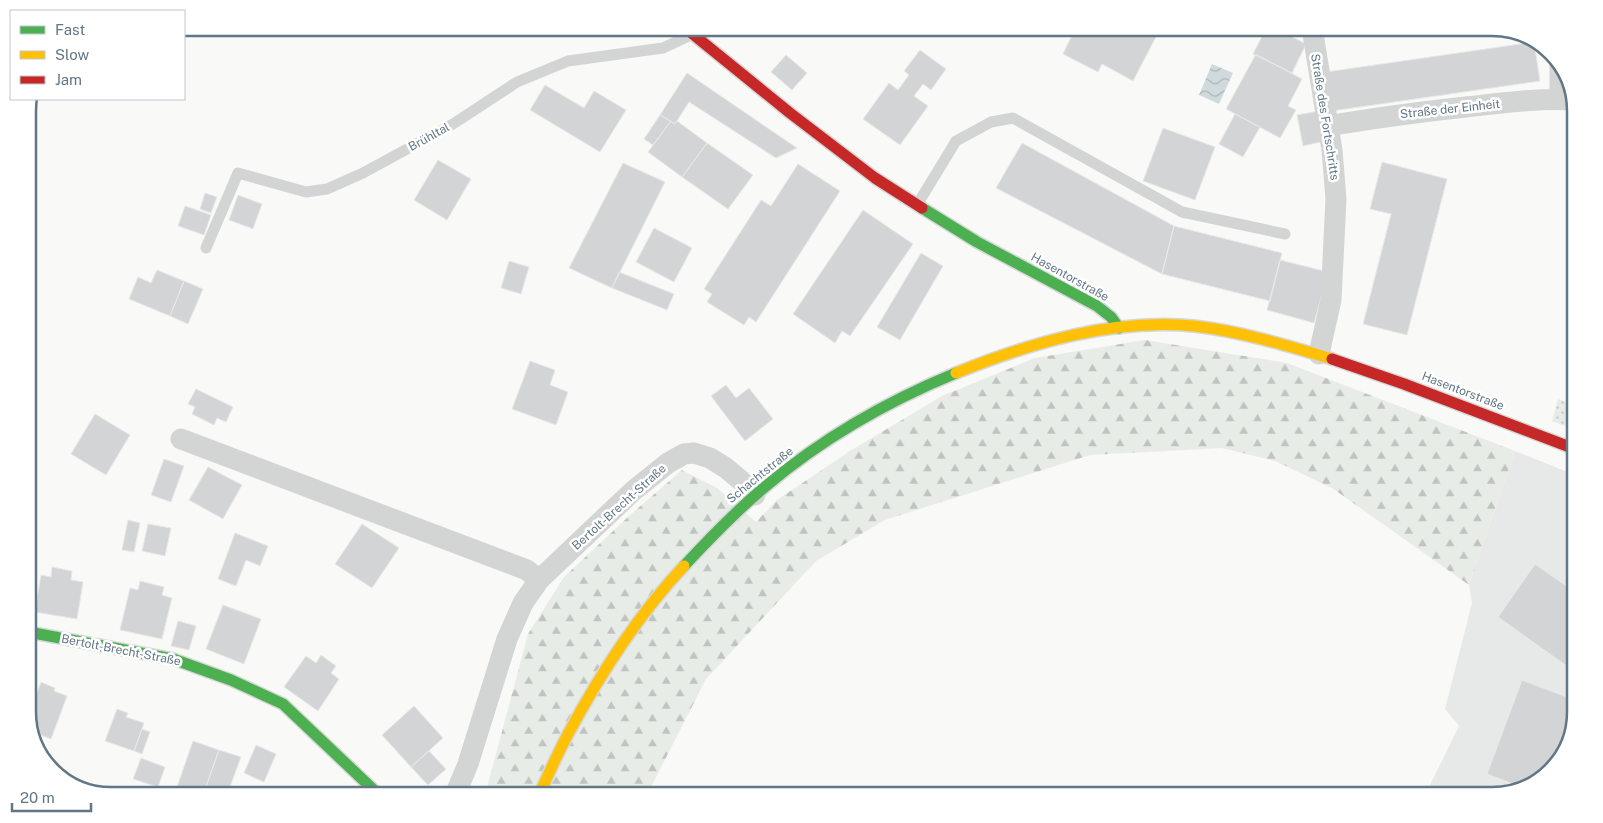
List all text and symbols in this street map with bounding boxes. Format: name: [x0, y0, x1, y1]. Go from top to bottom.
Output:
legend: [10, 10, 185, 100]
text: Fast: [55, 21, 85, 38]
text: Slow: [55, 46, 90, 63]
street label: Straße des Fortschritts: [1308, 53, 1342, 181]
text: Jam: [55, 71, 82, 88]
street label: Straße der Einheit: [1399, 97, 1501, 121]
street label: Brühltal: [406, 120, 452, 154]
street label: Hasentorstraße: [1029, 250, 1112, 304]
street label: Hasentorstraße: [1420, 369, 1506, 413]
street label: Schachtstraße: [724, 444, 796, 506]
street label: Bertolt-Brecht-Straße: [569, 461, 669, 553]
street label: Bertolt-Brecht-Straße: [60, 632, 182, 668]
scale bar: [12, 780, 91, 812]
text: 20 m: [20, 789, 55, 806]

